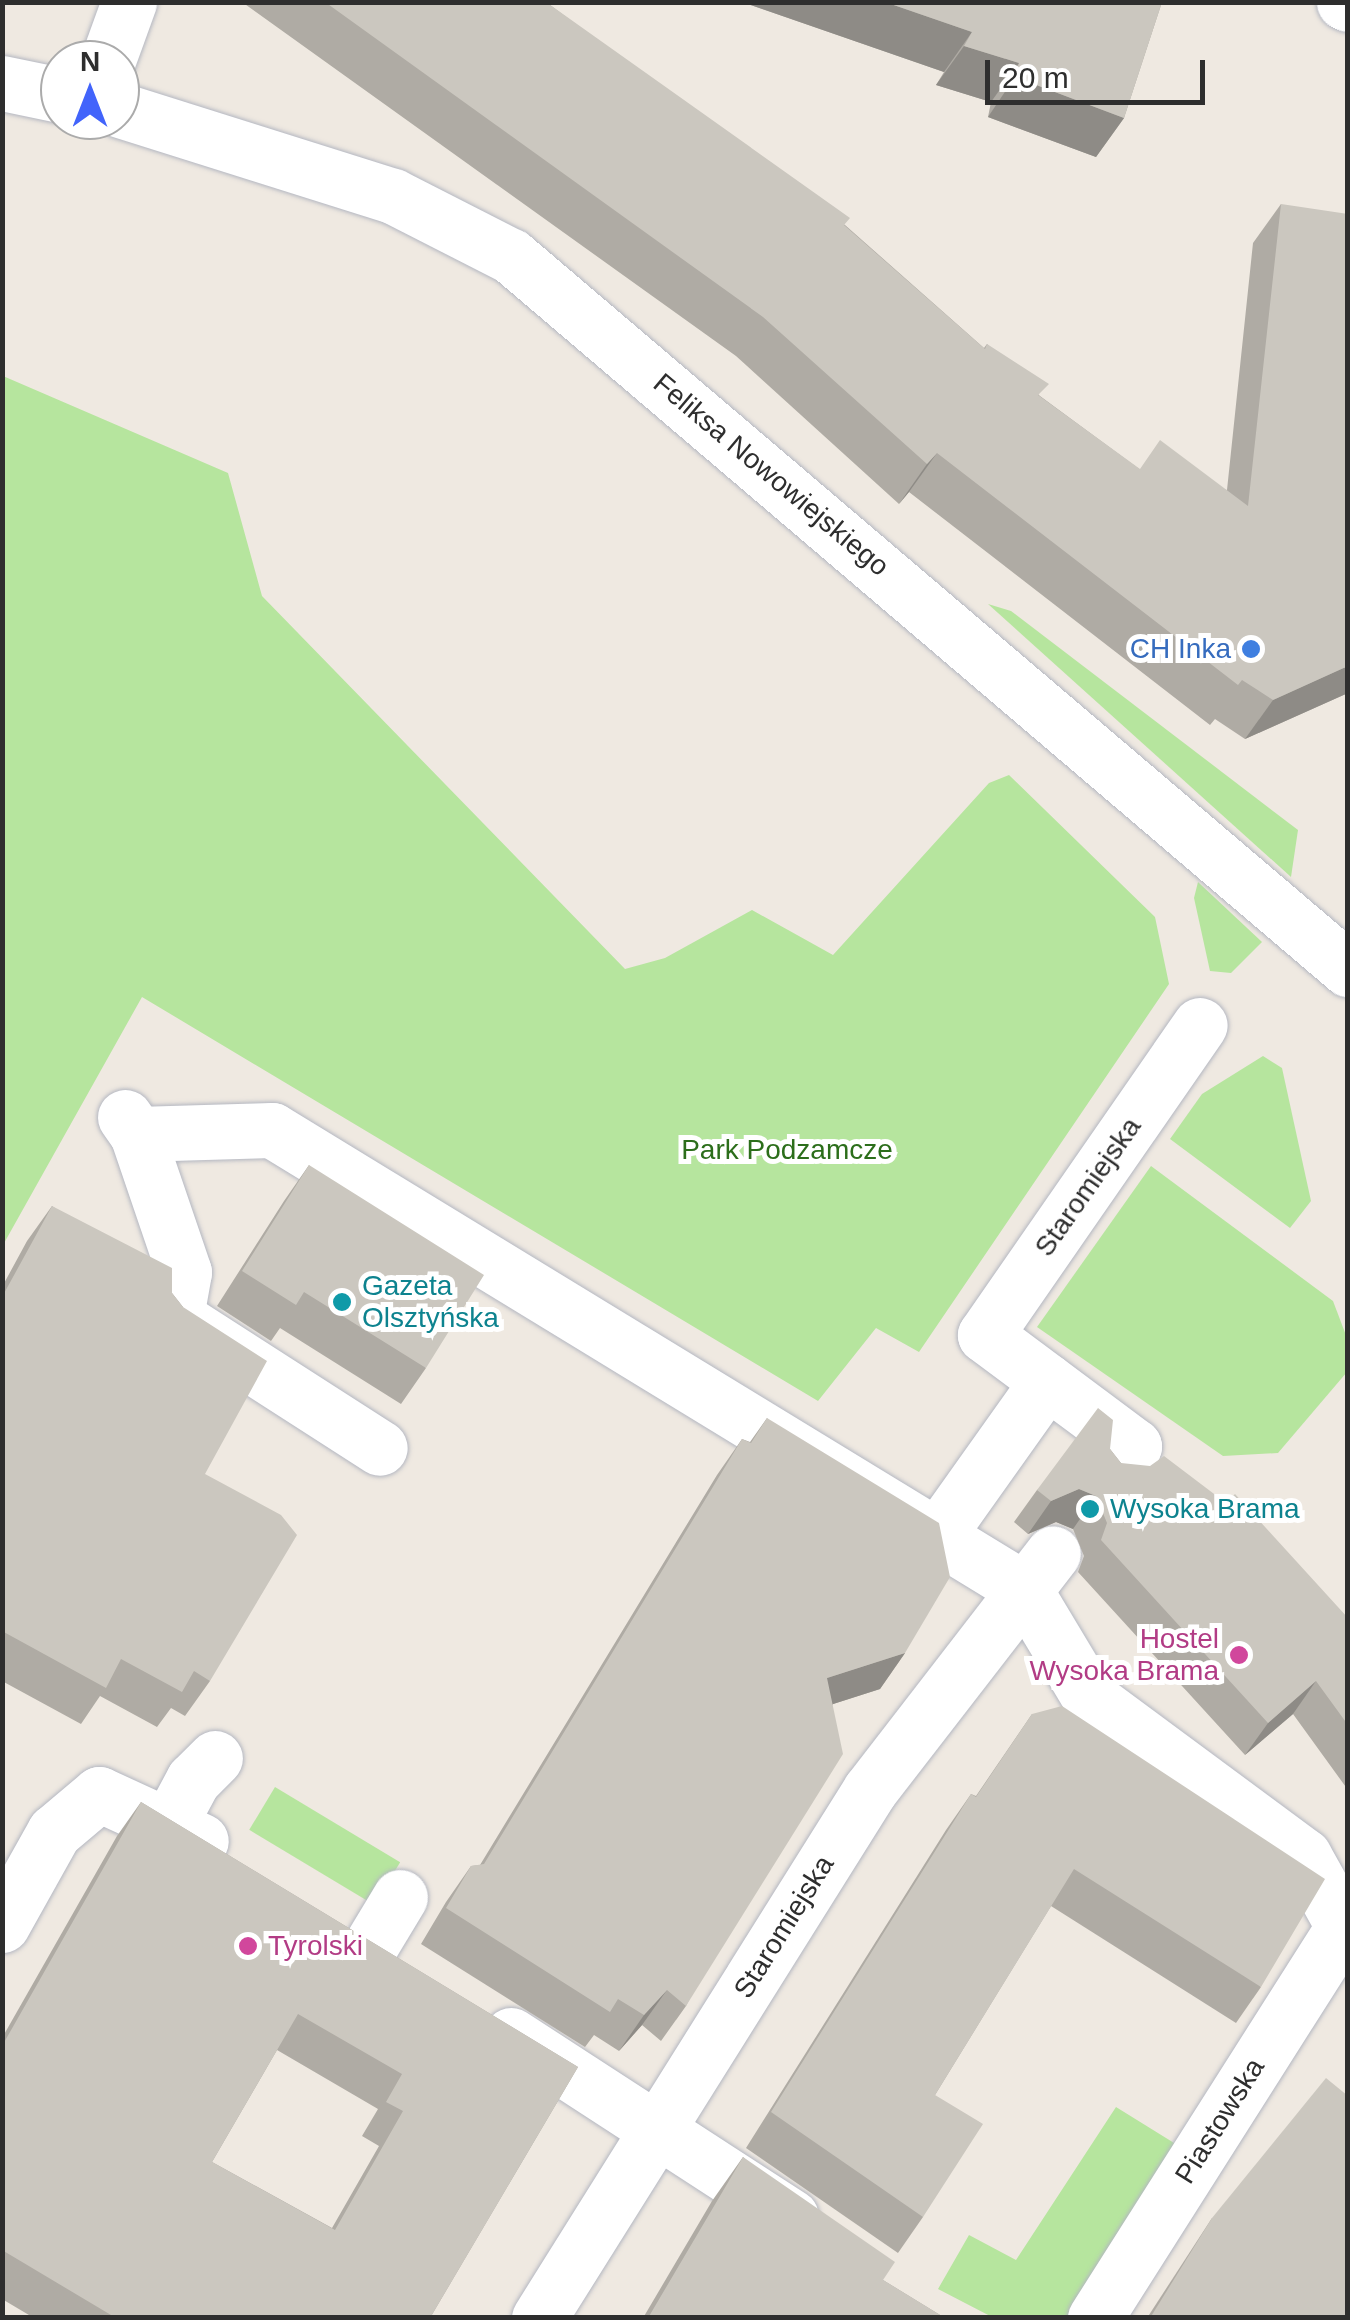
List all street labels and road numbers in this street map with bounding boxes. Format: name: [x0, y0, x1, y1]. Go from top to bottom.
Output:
street label: Feliksa Nowowiejskiego: [646, 367, 896, 583]
street label: Staromiejska: [1028, 1111, 1148, 1263]
street label: Staromiejska: [727, 1849, 841, 2005]
street label: Piastowska: [1168, 2052, 1272, 2190]

